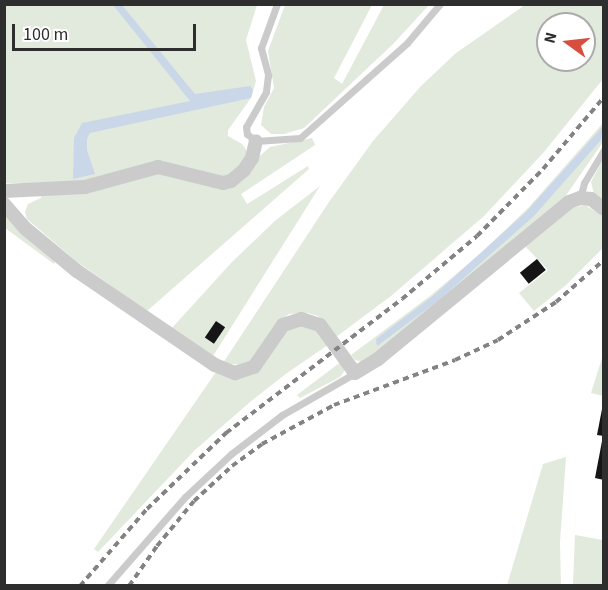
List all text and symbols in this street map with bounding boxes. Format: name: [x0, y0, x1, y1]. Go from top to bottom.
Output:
scale bar: [15, 12, 200, 50]
north arrow: [536, 12, 596, 72]
text: 100 m: [23, 22, 68, 47]
text: N: [539, 30, 563, 46]

